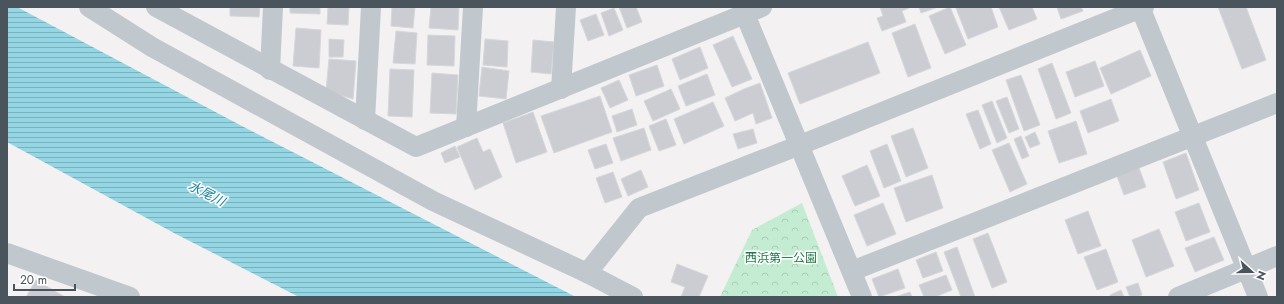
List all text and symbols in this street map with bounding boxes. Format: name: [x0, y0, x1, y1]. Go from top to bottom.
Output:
water label: 水尾川: [185, 176, 230, 212]
park label: 西浜第一公園: [745, 249, 817, 267]
north arrow: [1232, 252, 1272, 292]
scale bar: [14, 266, 75, 292]
text: N: [1252, 269, 1270, 283]
text: 20 m: [20, 271, 47, 289]

